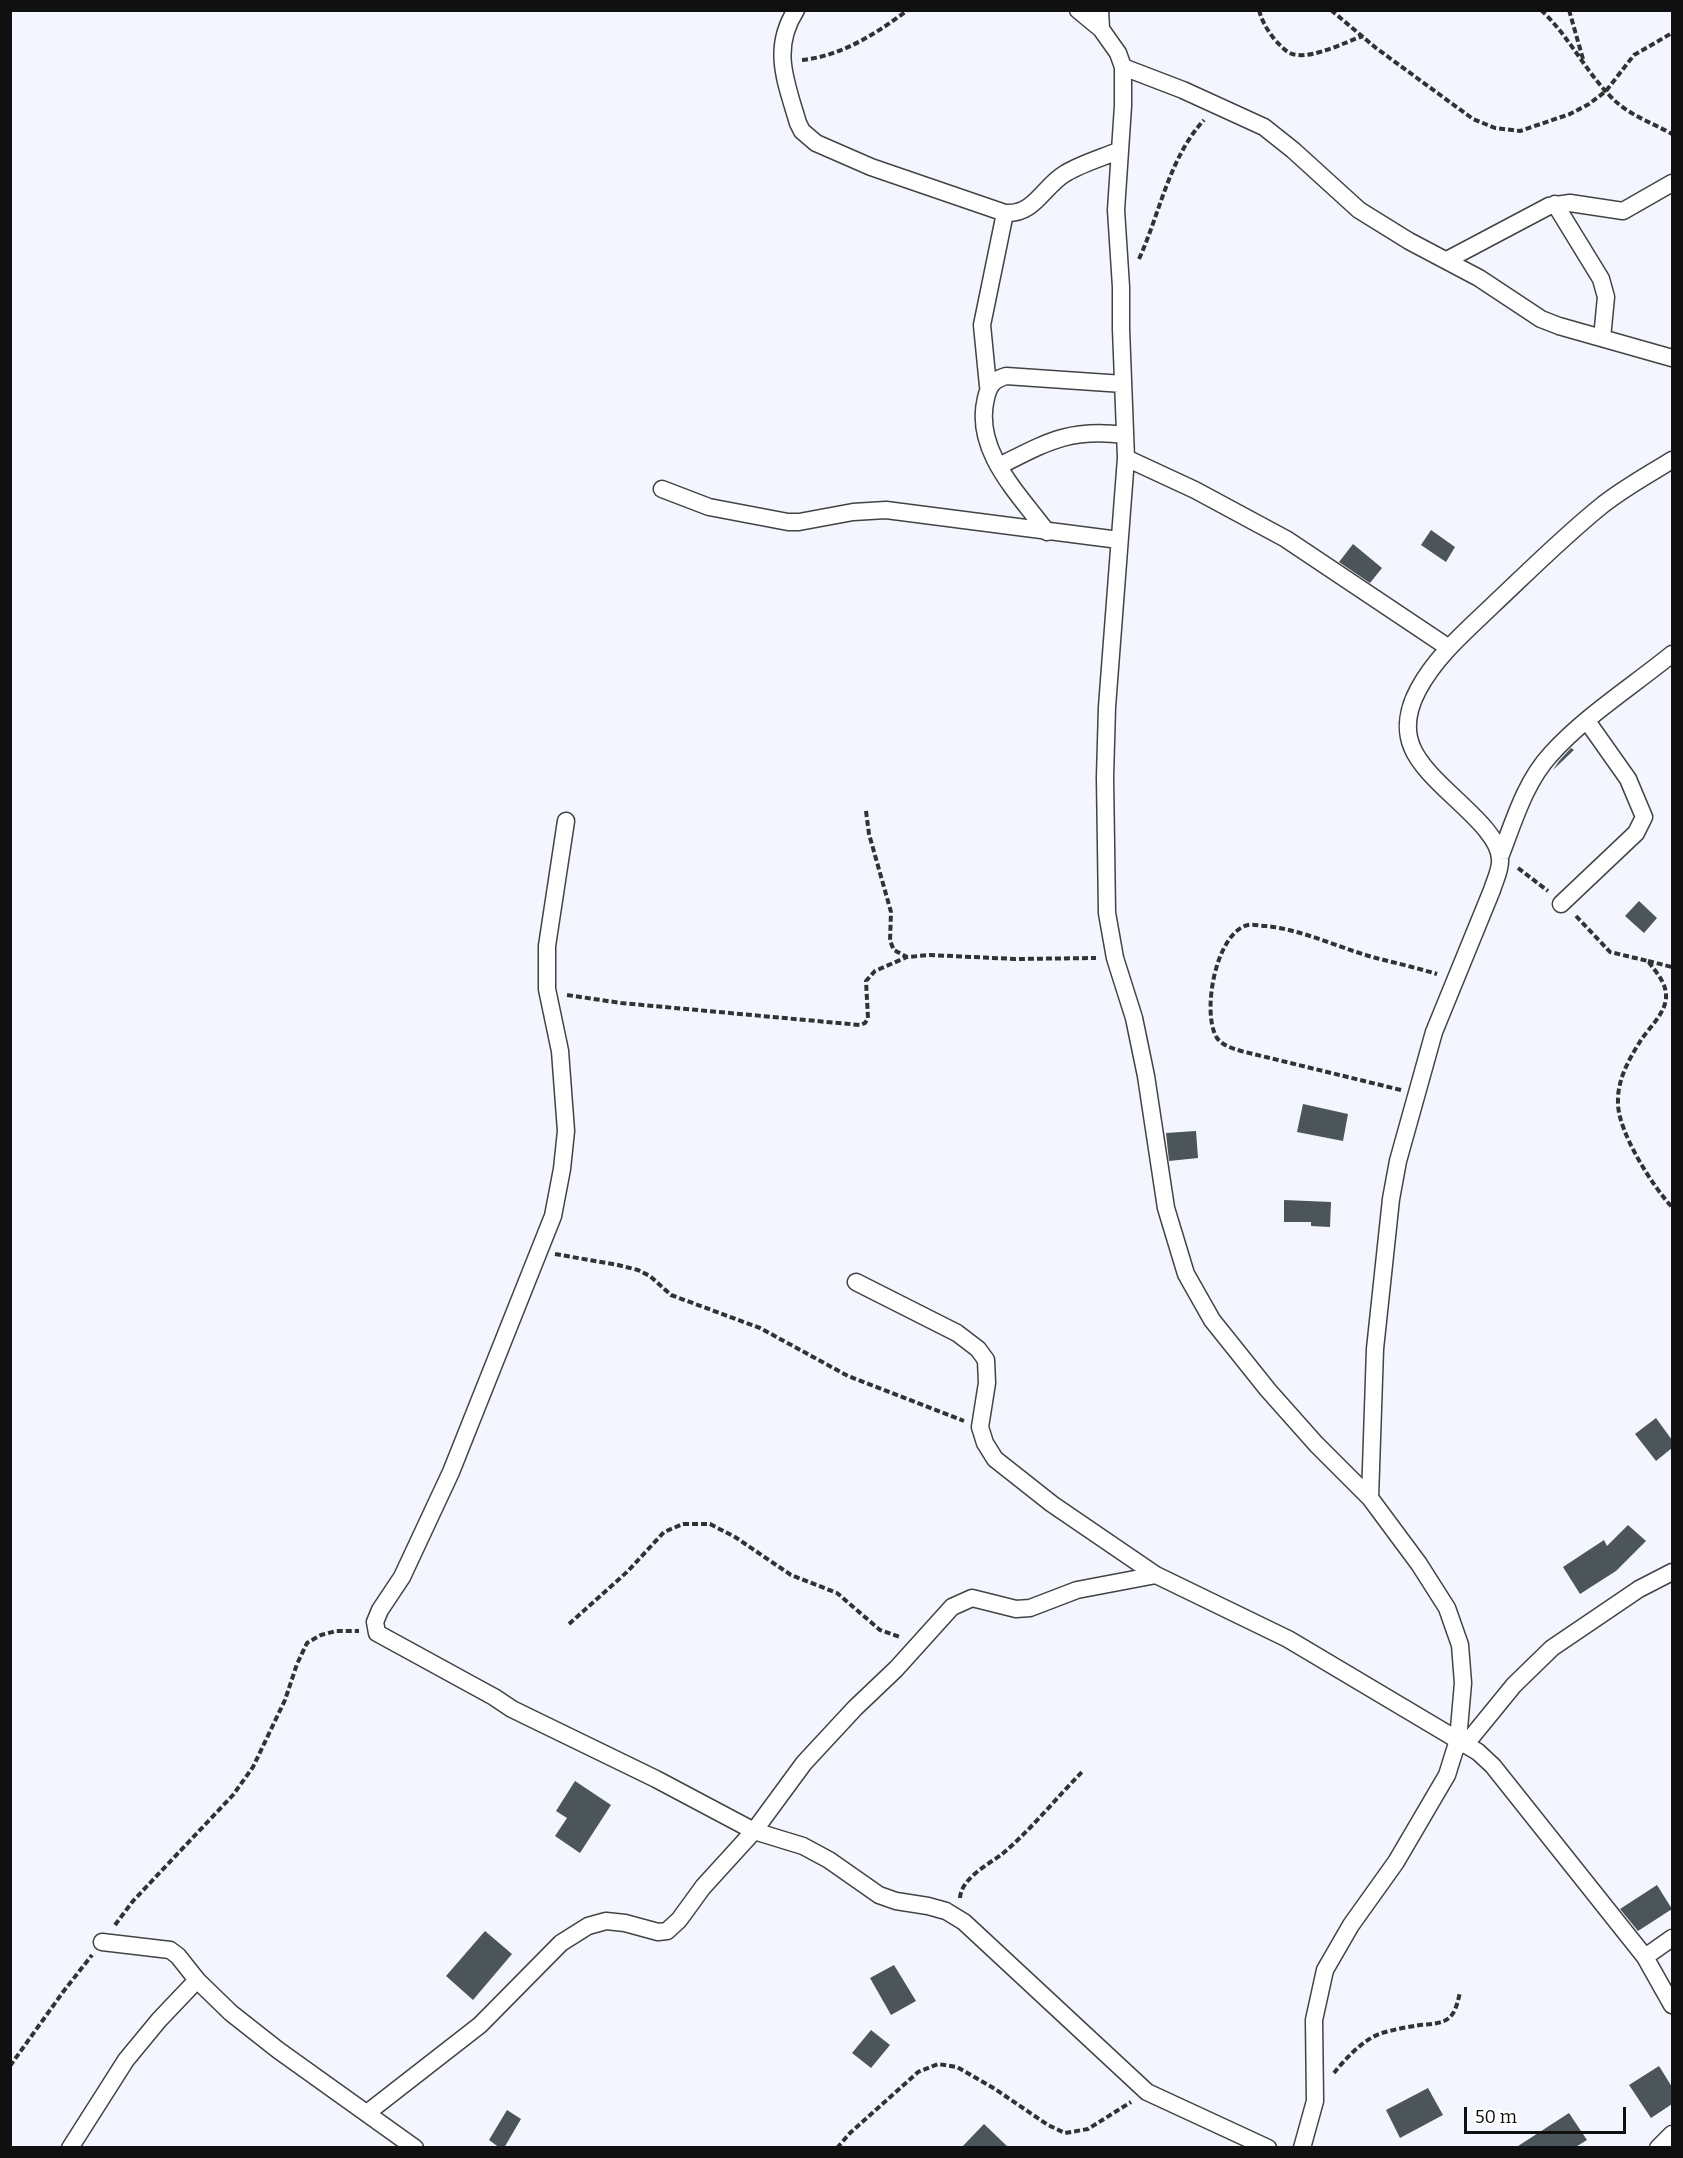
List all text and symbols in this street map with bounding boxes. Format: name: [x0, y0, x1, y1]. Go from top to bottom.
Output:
scale bar: [1467, 2095, 1629, 2133]
text: 50 m: [1475, 2106, 1517, 2128]

